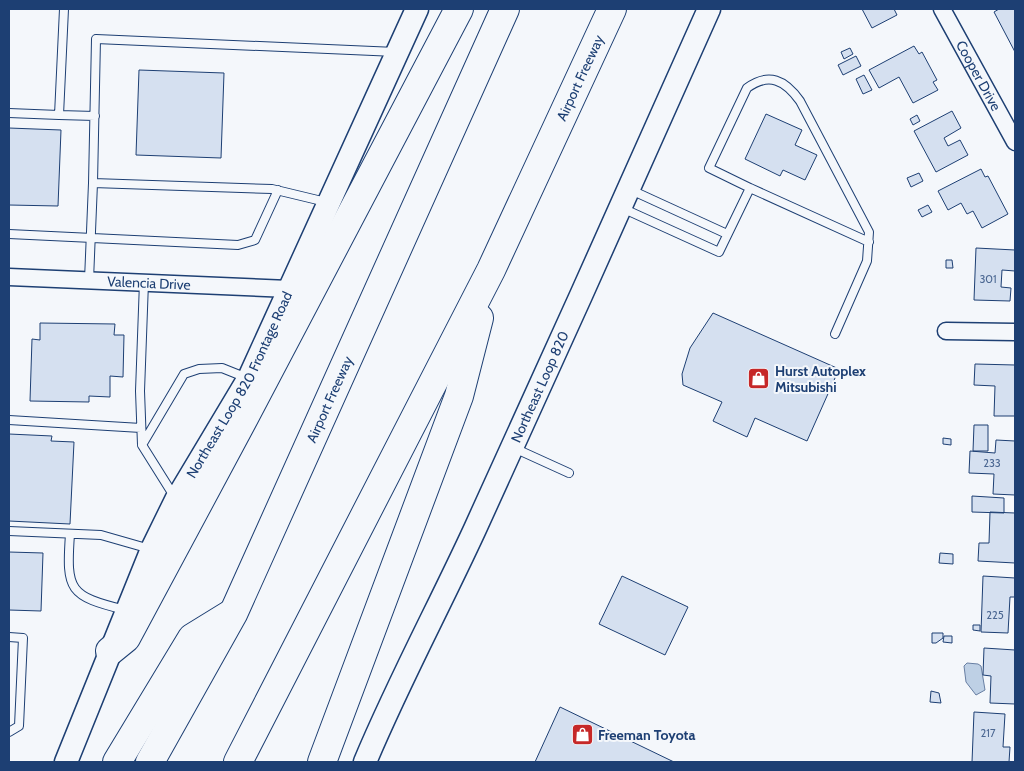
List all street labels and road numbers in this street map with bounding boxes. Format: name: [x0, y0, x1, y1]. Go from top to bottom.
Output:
street label: Airport Freeway: [552, 32, 608, 124]
street label: Cooper Drive: [952, 37, 1005, 114]
street label: Valencia Drive: [107, 272, 191, 294]
street label: Northeast Loop 820 Frontage Road: [182, 289, 296, 481]
street label: Northeast Loop 820: [507, 328, 573, 445]
street label: Airport Freeway: [302, 353, 357, 445]

